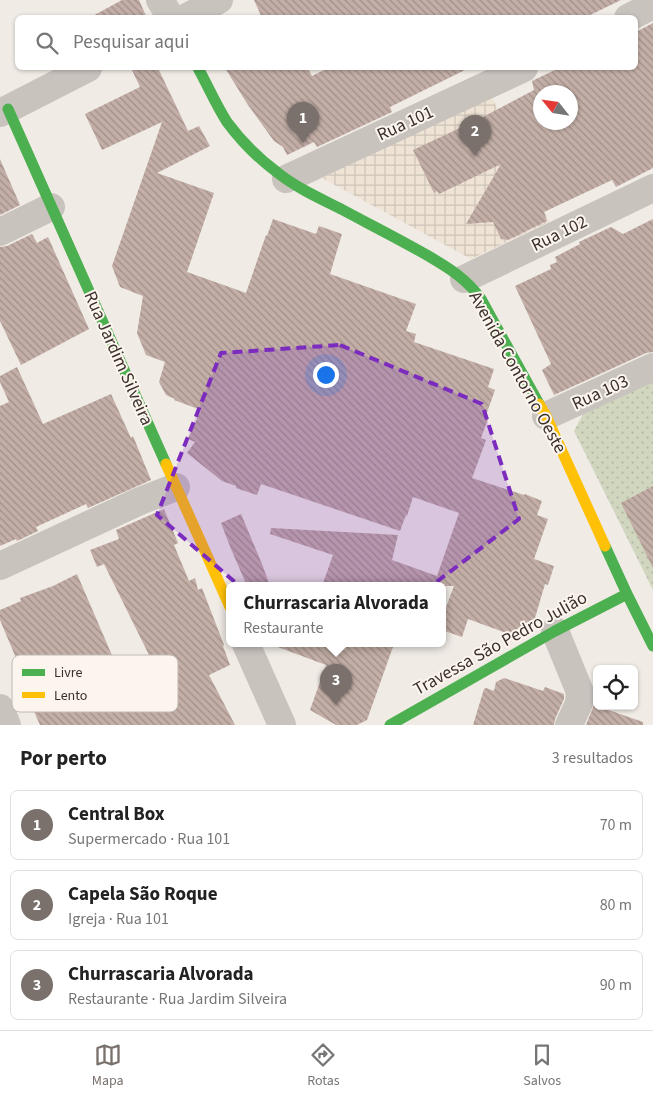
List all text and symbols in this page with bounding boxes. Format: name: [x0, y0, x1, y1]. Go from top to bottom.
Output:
search box: [15, 15, 638, 70]
icon: search: [33, 29, 61, 57]
text: Pesquisar aqui: [73, 29, 189, 56]
north arrow: [533, 85, 578, 130]
street label: Rua 101: [373, 100, 437, 147]
pin: 1: [287, 102, 319, 143]
pin: 2: [459, 115, 491, 156]
street label: Rua 102: [527, 209, 592, 258]
street label: Rua Jardim Silveira: [78, 287, 159, 429]
street label: Avenida Contorno Oeste: [463, 287, 573, 458]
your location: [313, 362, 339, 388]
street label: Rua 103: [568, 369, 633, 416]
popup: [226, 582, 446, 647]
street label: Travessa São Pedro Julião: [409, 585, 592, 702]
text: Churrascaria Alvorada: [243, 590, 429, 617]
text: Restaurante: [243, 617, 323, 639]
legend: [12, 655, 178, 712]
text: Livre: [54, 663, 83, 683]
pin: 3: [320, 664, 352, 705]
map controls: [593, 665, 638, 710]
button: locate: [593, 665, 638, 710]
text: Lento: [54, 686, 87, 706]
text: Por perto: [20, 743, 107, 773]
text: 3 resultados: [552, 747, 633, 769]
text: Central Box: [68, 801, 165, 828]
text: 1: [33, 814, 41, 836]
text: 70 m: [600, 814, 632, 836]
text: Supermercado · Rua 101: [68, 828, 230, 850]
text: Capela São Roque: [68, 881, 218, 908]
text: 2: [33, 894, 41, 916]
text: 80 m: [600, 894, 632, 916]
text: Igreja · Rua 101: [68, 908, 169, 930]
text: Churrascaria Alvorada: [68, 961, 254, 988]
text: 3: [33, 974, 41, 996]
text: 90 m: [600, 974, 632, 996]
text: Restaurante · Rua Jardim Silveira: [68, 988, 287, 1010]
tab: Mapa: [92, 1041, 124, 1091]
tab: Rotas: [307, 1041, 340, 1091]
tab: Salvos: [523, 1041, 561, 1091]

